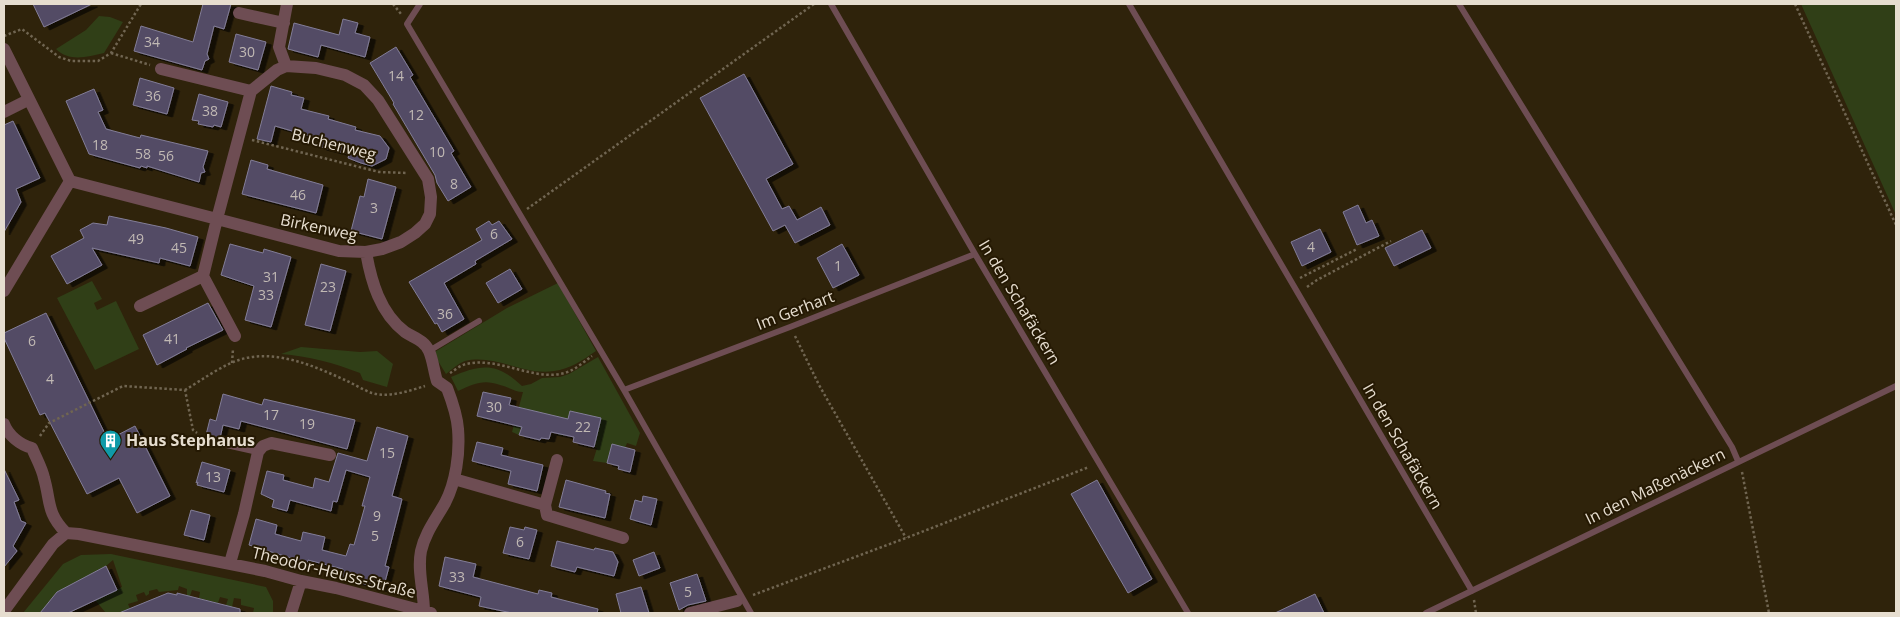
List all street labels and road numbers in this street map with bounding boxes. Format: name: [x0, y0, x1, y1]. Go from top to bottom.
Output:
street label: Buchenweg: [289, 123, 379, 165]
street label: Birkenweg: [278, 208, 360, 246]
street label: In den Schafäckern: [974, 235, 1066, 369]
street label: Im Gerhart: [753, 285, 837, 335]
street label: In den Schafäckern: [1358, 379, 1448, 513]
street label: In den Maßenäckern: [1581, 442, 1729, 530]
street label: Theodor-Heuss-Straße: [250, 541, 418, 603]

